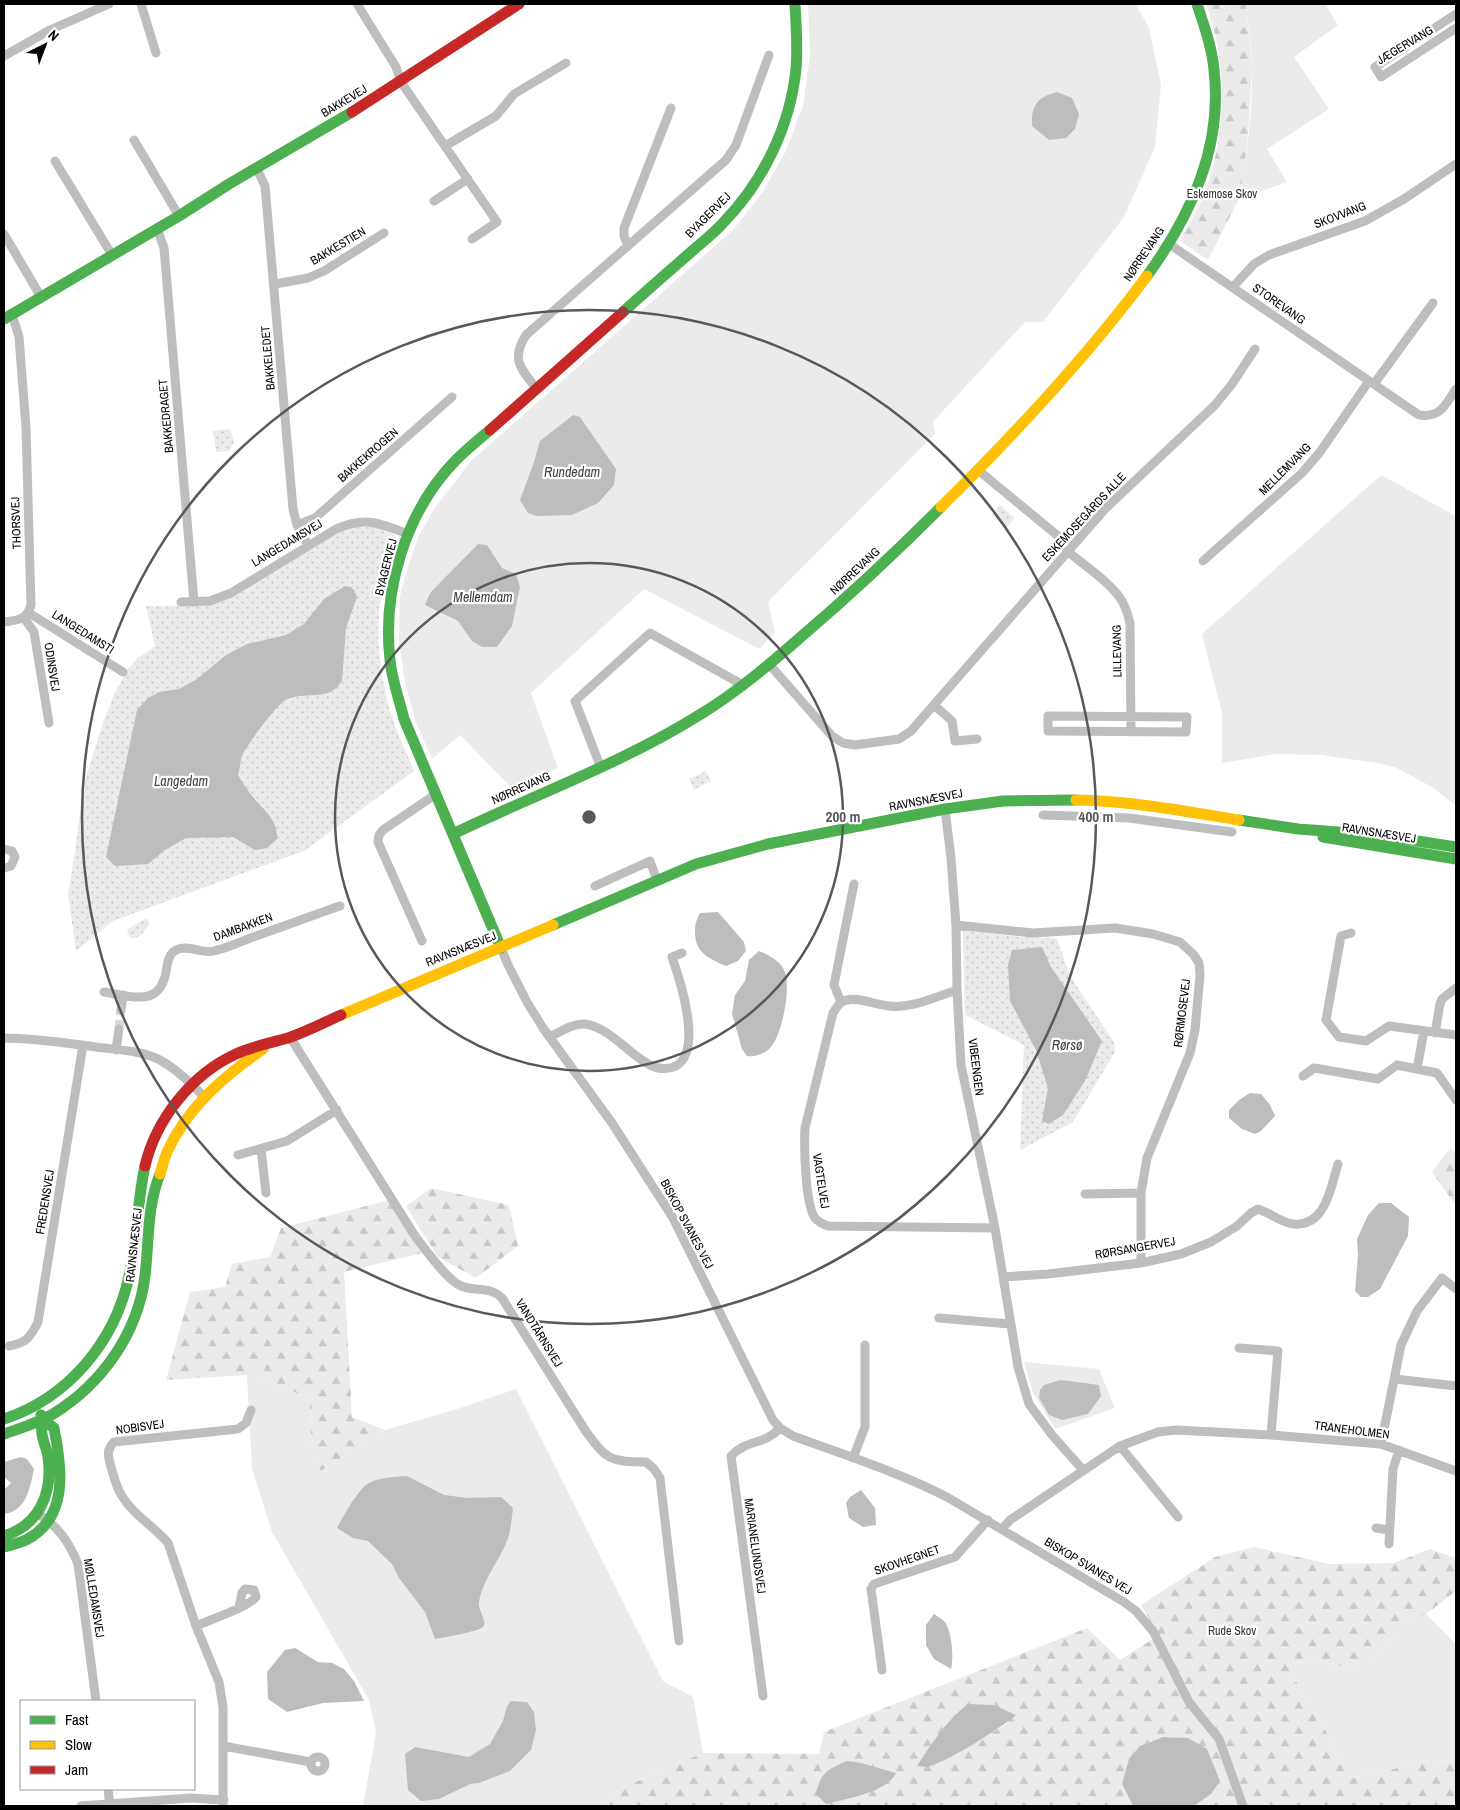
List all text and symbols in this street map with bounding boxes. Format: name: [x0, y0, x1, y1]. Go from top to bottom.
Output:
north arrow: [20, 20, 70, 70]
street label: JÆGERVANG: [1374, 22, 1436, 68]
text: N: [45, 26, 63, 45]
street label: BAKKEVEJ: [318, 81, 370, 121]
park label: Eskemose Skov: [1187, 186, 1257, 202]
street label: BYAGERVEJ: [682, 189, 734, 241]
street label: SKOVVANG: [1312, 198, 1368, 232]
street label: BAKKESTIEN: [307, 223, 369, 269]
street label: NØRREVANG: [1120, 224, 1168, 284]
street label: STOREVANG: [1249, 280, 1309, 328]
street label: BAKKELEDET: [257, 325, 279, 391]
street label: BAKKEDRAGET: [155, 379, 177, 453]
street label: BAKKEKROGEN: [334, 424, 402, 486]
street label: MELLEMVANG: [1255, 439, 1315, 499]
water label: Rundedam: [544, 463, 600, 481]
street label: ESKEMOSEGÅRDS ALLE: [1038, 469, 1130, 565]
street label: THORSVEJ: [7, 496, 25, 550]
street label: LANGEDAMSVEJ: [249, 516, 325, 570]
street label: BYAGERVEJ: [371, 537, 401, 597]
street label: NØRREVANG: [827, 544, 883, 598]
water label: Mellemdam: [453, 588, 513, 606]
street label: LANGEDAMSTI: [49, 607, 117, 657]
street label: LILLEVANG: [1109, 624, 1125, 678]
street label: ODINSVEJ: [40, 641, 64, 693]
street label: NØRREVANG: [489, 768, 553, 808]
water label: Langedam: [154, 772, 208, 790]
street label: RAVNSNÆSVEJ: [888, 785, 964, 815]
text: 200 m: [826, 806, 860, 827]
text: 400 m: [1079, 806, 1113, 827]
centre of rings: [580, 808, 598, 826]
street label: RAVNSNÆSVEJ: [1341, 819, 1417, 847]
street label: DAMBAKKEN: [211, 909, 275, 945]
street label: RAVNSNÆSVEJ: [423, 928, 499, 970]
street label: RØRMOSEVEJ: [1170, 978, 1194, 1048]
water label: Rørsø: [1052, 1036, 1082, 1054]
street label: VIBEENGEN: [965, 1038, 987, 1096]
street label: VAGTELVEJ: [809, 1152, 833, 1210]
street label: FREDENSVEJ: [32, 1169, 58, 1235]
street label: BISKOP SVANES VEJ: [657, 1176, 717, 1272]
street label: RAVNSNÆSVEJ: [122, 1207, 146, 1283]
street label: RØRSANGERVEJ: [1094, 1233, 1176, 1263]
street label: VANDTÅRNSVEJ: [512, 1296, 566, 1370]
street label: NOBISVEJ: [115, 1416, 165, 1438]
street label: TRANEHOLMEN: [1314, 1417, 1390, 1443]
street label: MARIANELUNDSVEJ: [740, 1497, 770, 1595]
street label: BISKOP SVANES VEJ: [1041, 1534, 1135, 1598]
street label: SKOVHEGNET: [872, 1541, 942, 1579]
street label: MØLLEDAMSVEJ: [80, 1557, 108, 1639]
park label: Rude Skov: [1208, 1623, 1256, 1639]
legend: [20, 1700, 195, 1790]
text: Fast: [65, 1709, 89, 1730]
text: Slow: [65, 1734, 92, 1755]
text: Jam: [65, 1759, 88, 1780]

